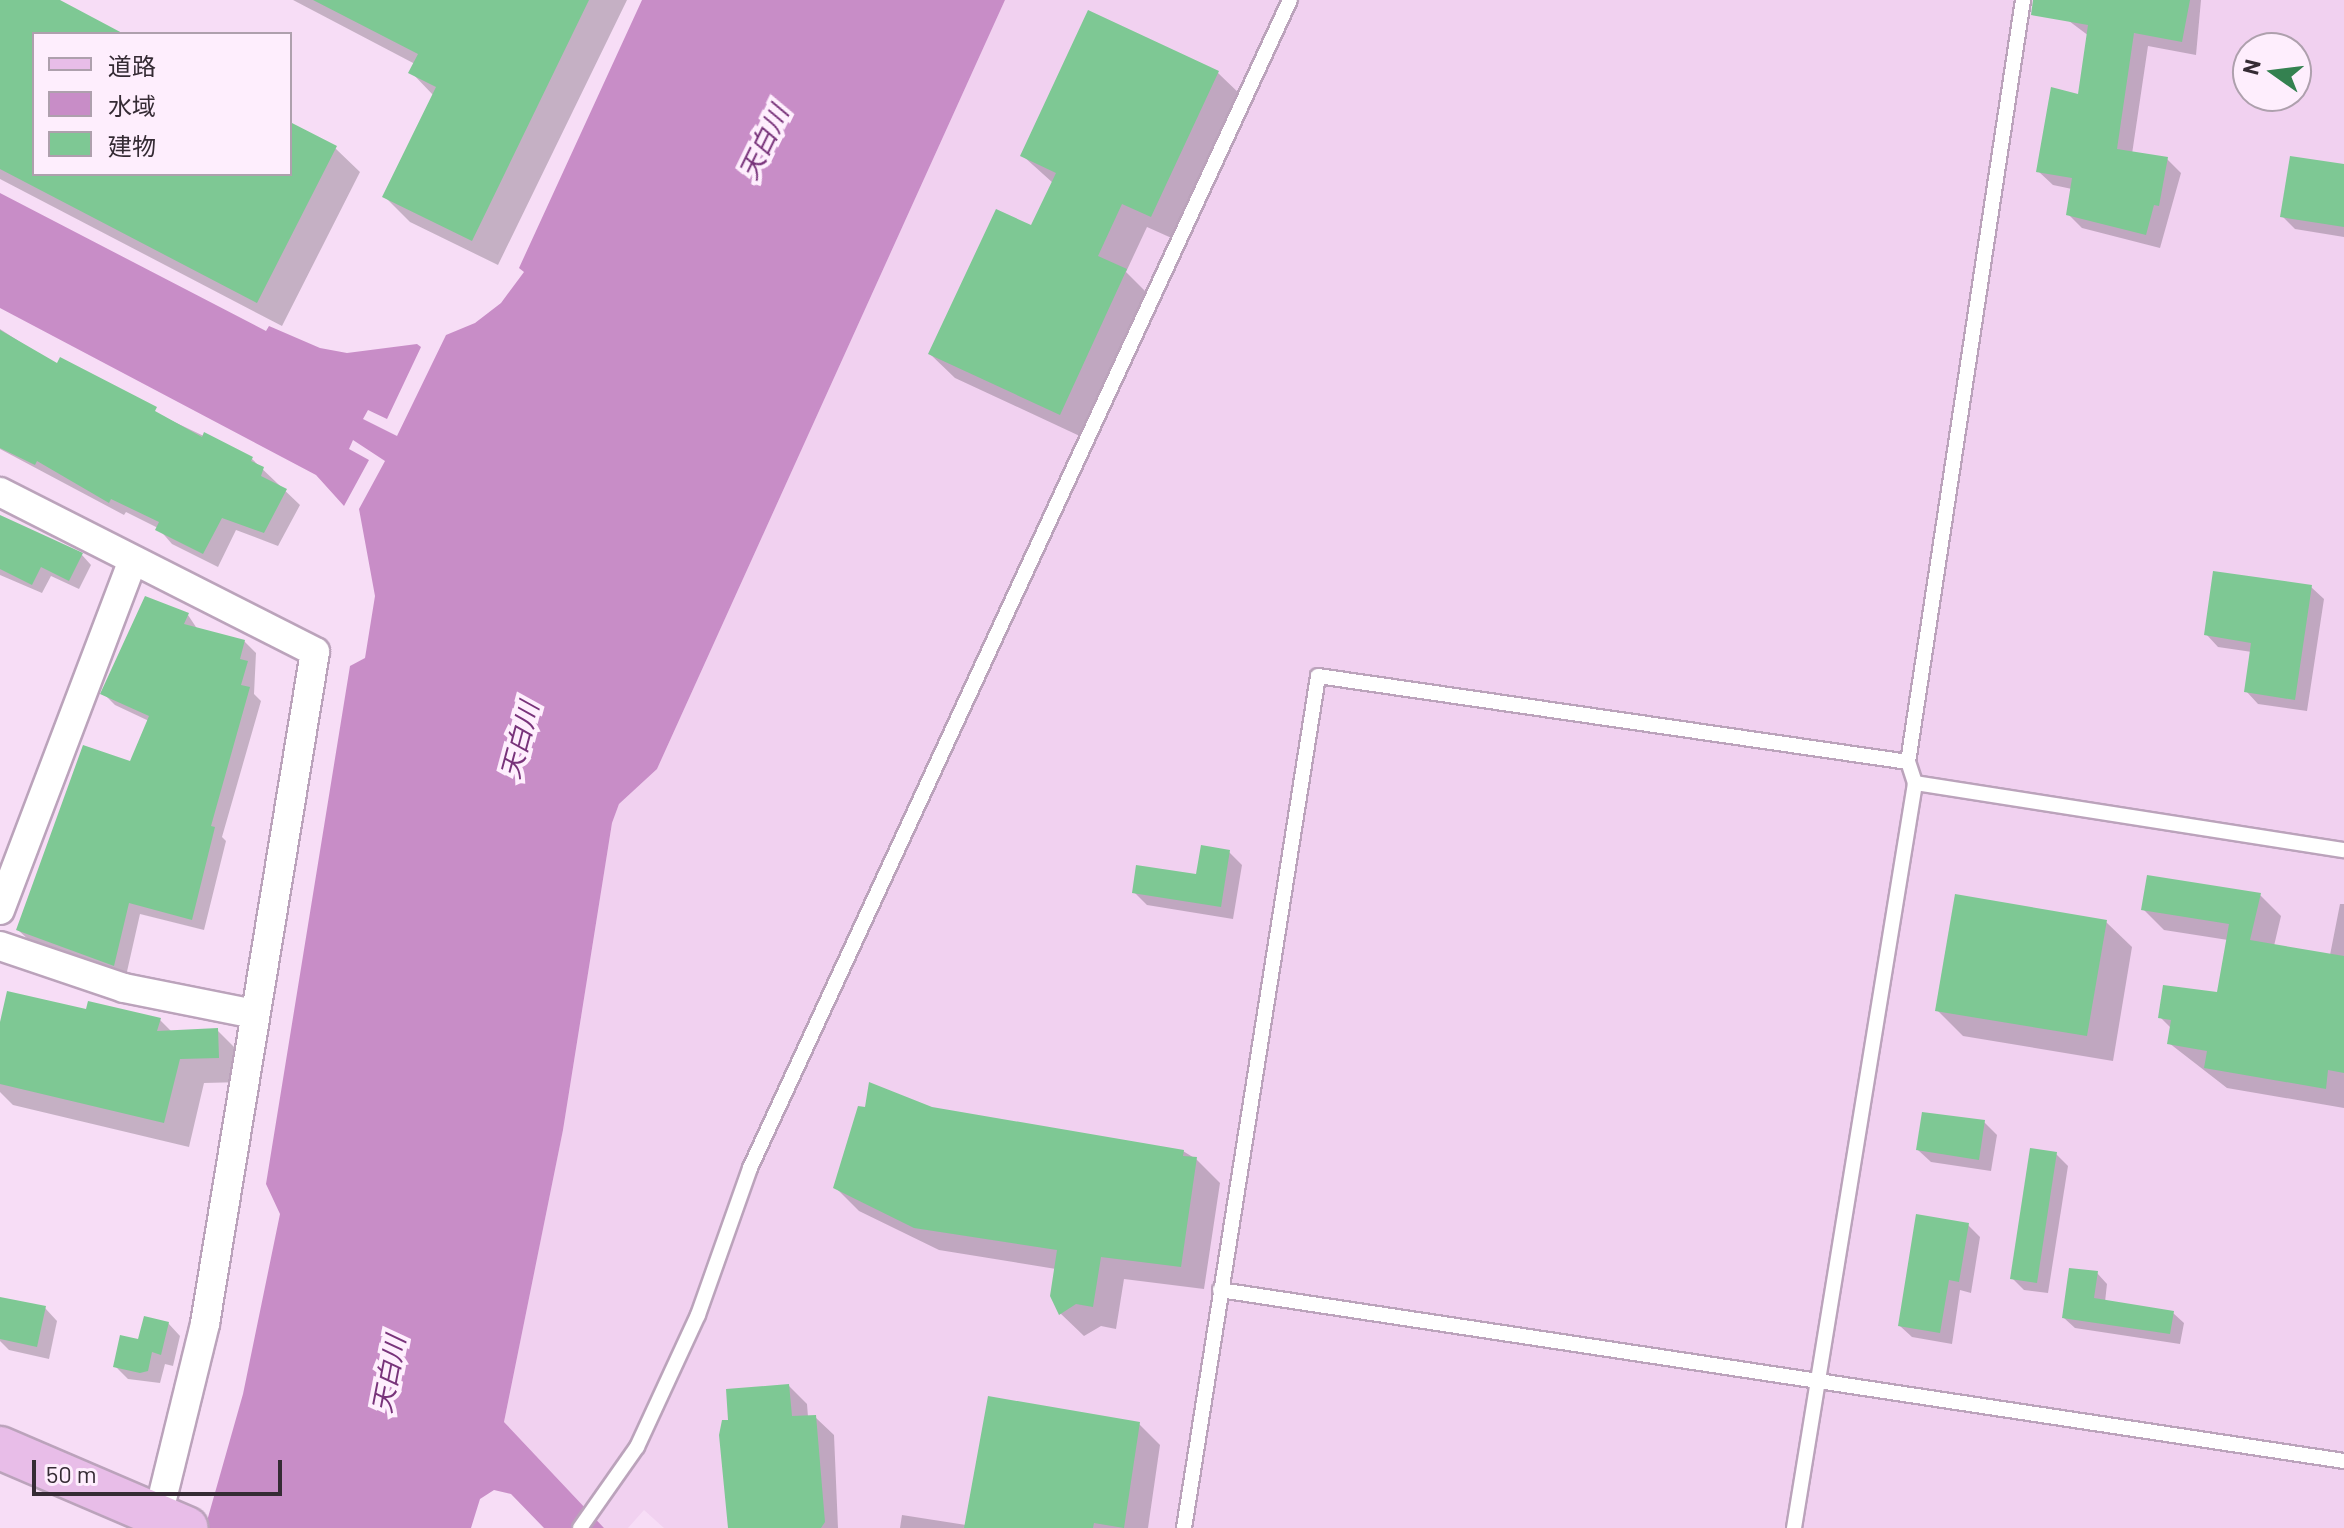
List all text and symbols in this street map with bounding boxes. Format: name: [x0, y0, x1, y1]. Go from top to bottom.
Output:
legend: [32, 32, 292, 176]
north arrow: [2232, 32, 2312, 112]
text: 道路: [108, 51, 156, 80]
text: N: [2236, 56, 2265, 77]
text: 水域: [108, 91, 156, 120]
water label: 天白川: [732, 100, 794, 184]
text: 建物: [108, 131, 156, 160]
water label: 天白川: [494, 698, 544, 782]
water label: 天白川: [365, 1333, 411, 1415]
scale bar: [36, 1444, 286, 1494]
text: 50 m: [46, 1459, 97, 1488]

